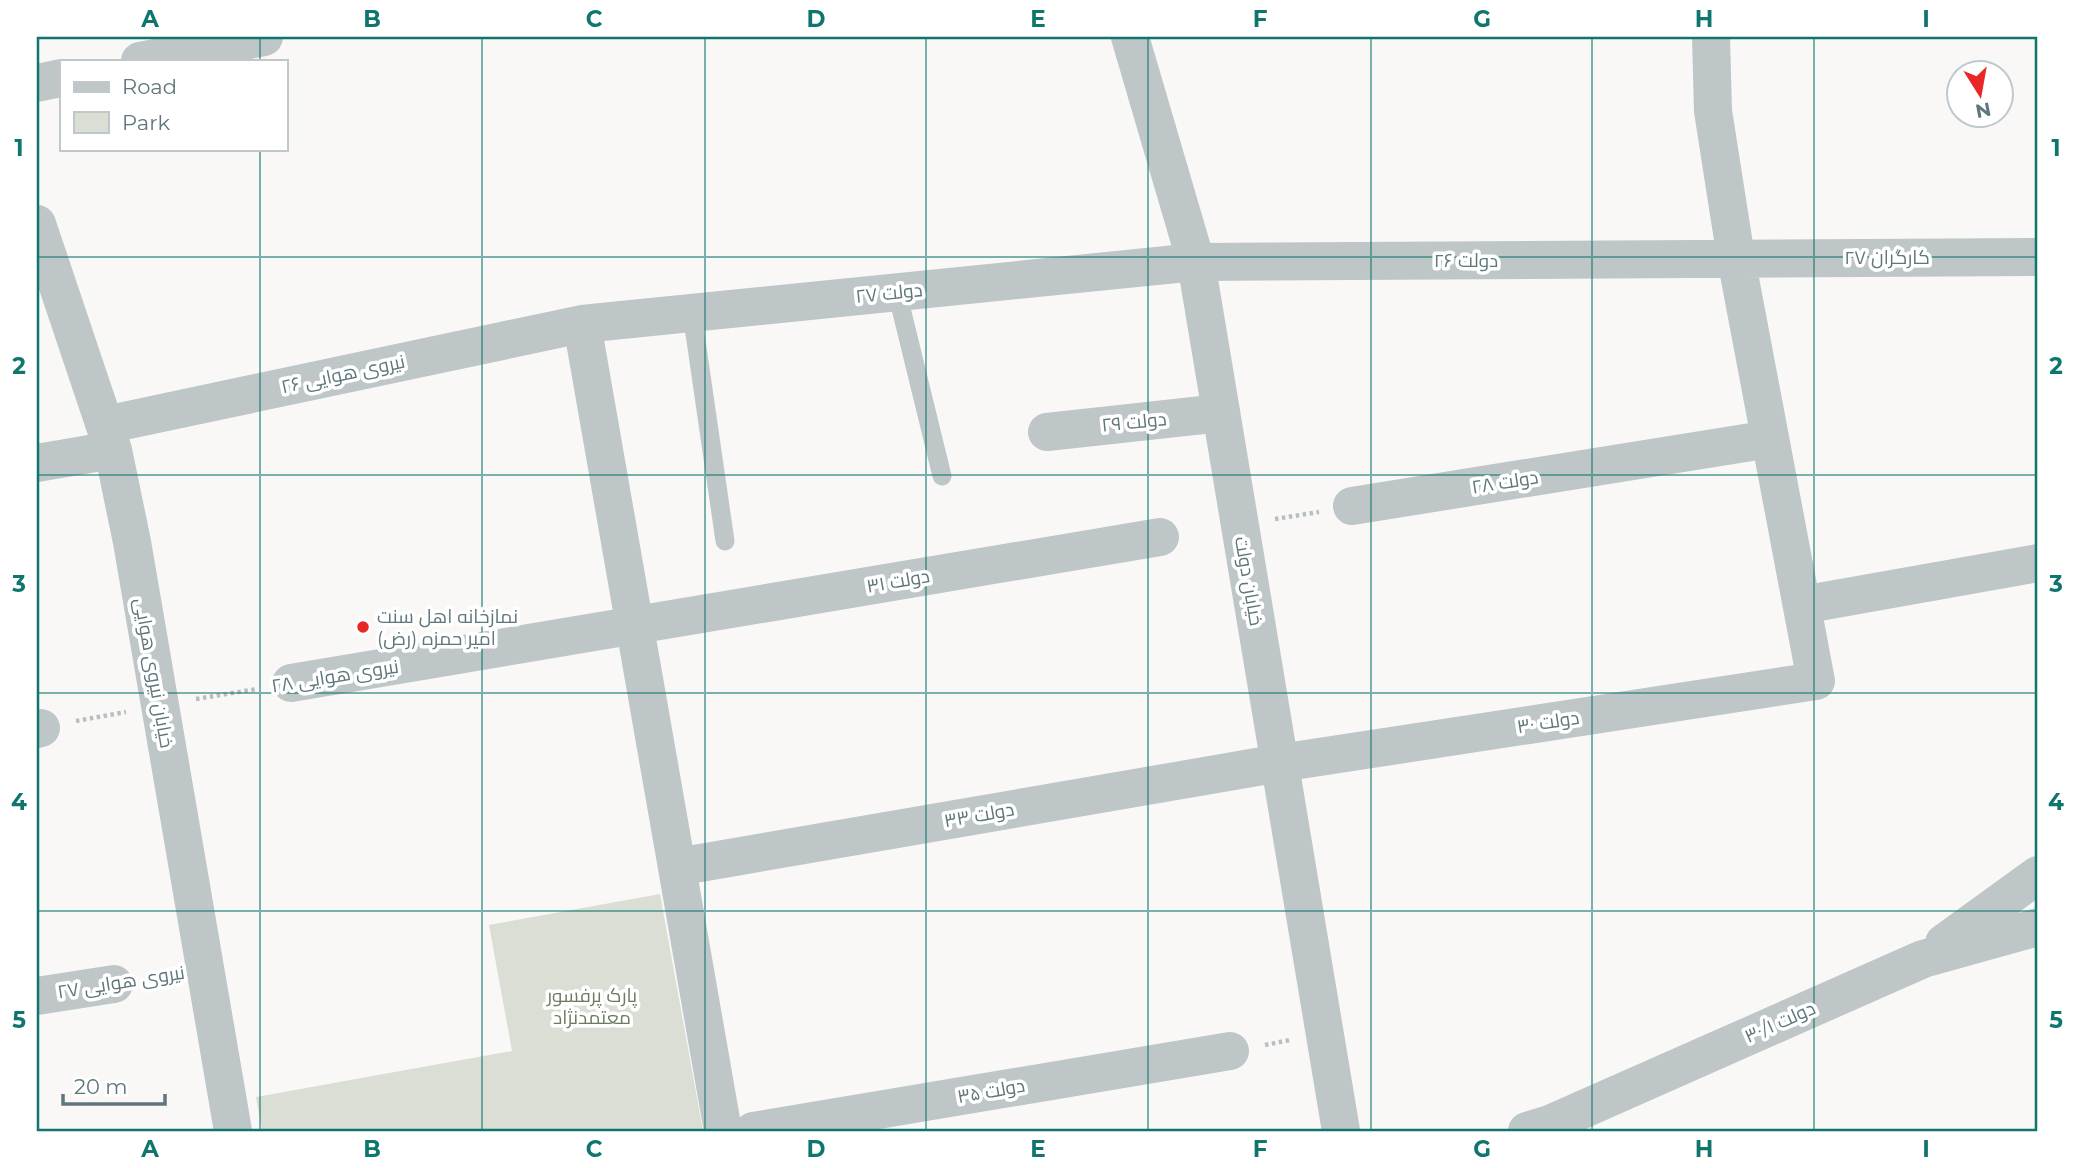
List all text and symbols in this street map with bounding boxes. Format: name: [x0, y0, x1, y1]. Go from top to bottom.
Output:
text: A: [140, 5, 159, 33]
text: B: [363, 5, 381, 33]
text: C: [586, 5, 603, 33]
text: D: [807, 5, 826, 33]
text: E: [1030, 5, 1046, 33]
text: F: [1253, 5, 1268, 33]
text: G: [1473, 5, 1491, 33]
text: H: [1695, 5, 1713, 33]
text: I: [1922, 5, 1930, 33]
legend: [60, 60, 287, 150]
north arrow: [1946, 60, 2016, 130]
text: Road: [122, 74, 177, 99]
text: N: [1973, 97, 1993, 123]
text: Park: [122, 110, 170, 135]
text: 1: [14, 134, 24, 162]
text: 1: [2051, 134, 2061, 162]
street label: کارگران ۲۷: [1844, 246, 1930, 269]
street label: دولت ۲۶: [1434, 249, 1498, 272]
street label: دولت ۲۷: [854, 278, 924, 308]
street label: نیروی هوایی ۲۶: [279, 350, 407, 398]
text: 2: [12, 352, 26, 380]
text: 2: [2049, 352, 2063, 380]
street label: دولت ۲۹: [1100, 407, 1168, 437]
street label: دولت ۲۸: [1470, 465, 1540, 499]
street label: خیابان دولت: [1230, 535, 1268, 627]
street label: دولت ۳۱: [864, 564, 932, 598]
text: 3: [11, 570, 26, 598]
text: 3: [2048, 570, 2063, 598]
street label: خیابان نیروی هوایی: [129, 596, 179, 750]
place label: نمازخانه اهل سنت امیر حمزه (رض): [377, 605, 518, 650]
marker: نمازخانه اهل سنت امیر حمزه (رض): [355, 619, 371, 635]
street label: نیروی هوایی ۲۸: [270, 655, 400, 697]
street label: دولت ۳۰: [1515, 706, 1581, 738]
text: 4: [11, 788, 27, 816]
text: 4: [2048, 788, 2064, 816]
street label: دولت ۳۳: [942, 798, 1016, 832]
street label: نیروی هوایی ۲۷: [56, 961, 186, 1003]
park label: پارک پرفسور معتمدنژاد: [546, 984, 637, 1029]
street label: دولت ۳۰/۱: [1741, 996, 1819, 1048]
text: 5: [12, 1006, 26, 1034]
text: 5: [2049, 1006, 2063, 1034]
scale bar: [63, 1063, 164, 1107]
text: 20 m: [74, 1074, 128, 1099]
street label: دولت ۳۵: [955, 1074, 1027, 1108]
text: A: [140, 1135, 159, 1163]
text: B: [363, 1135, 381, 1163]
text: C: [586, 1135, 603, 1163]
text: D: [807, 1135, 826, 1163]
text: E: [1030, 1135, 1046, 1163]
text: F: [1253, 1135, 1268, 1163]
text: G: [1473, 1135, 1491, 1163]
text: H: [1695, 1135, 1713, 1163]
text: I: [1922, 1135, 1930, 1163]

